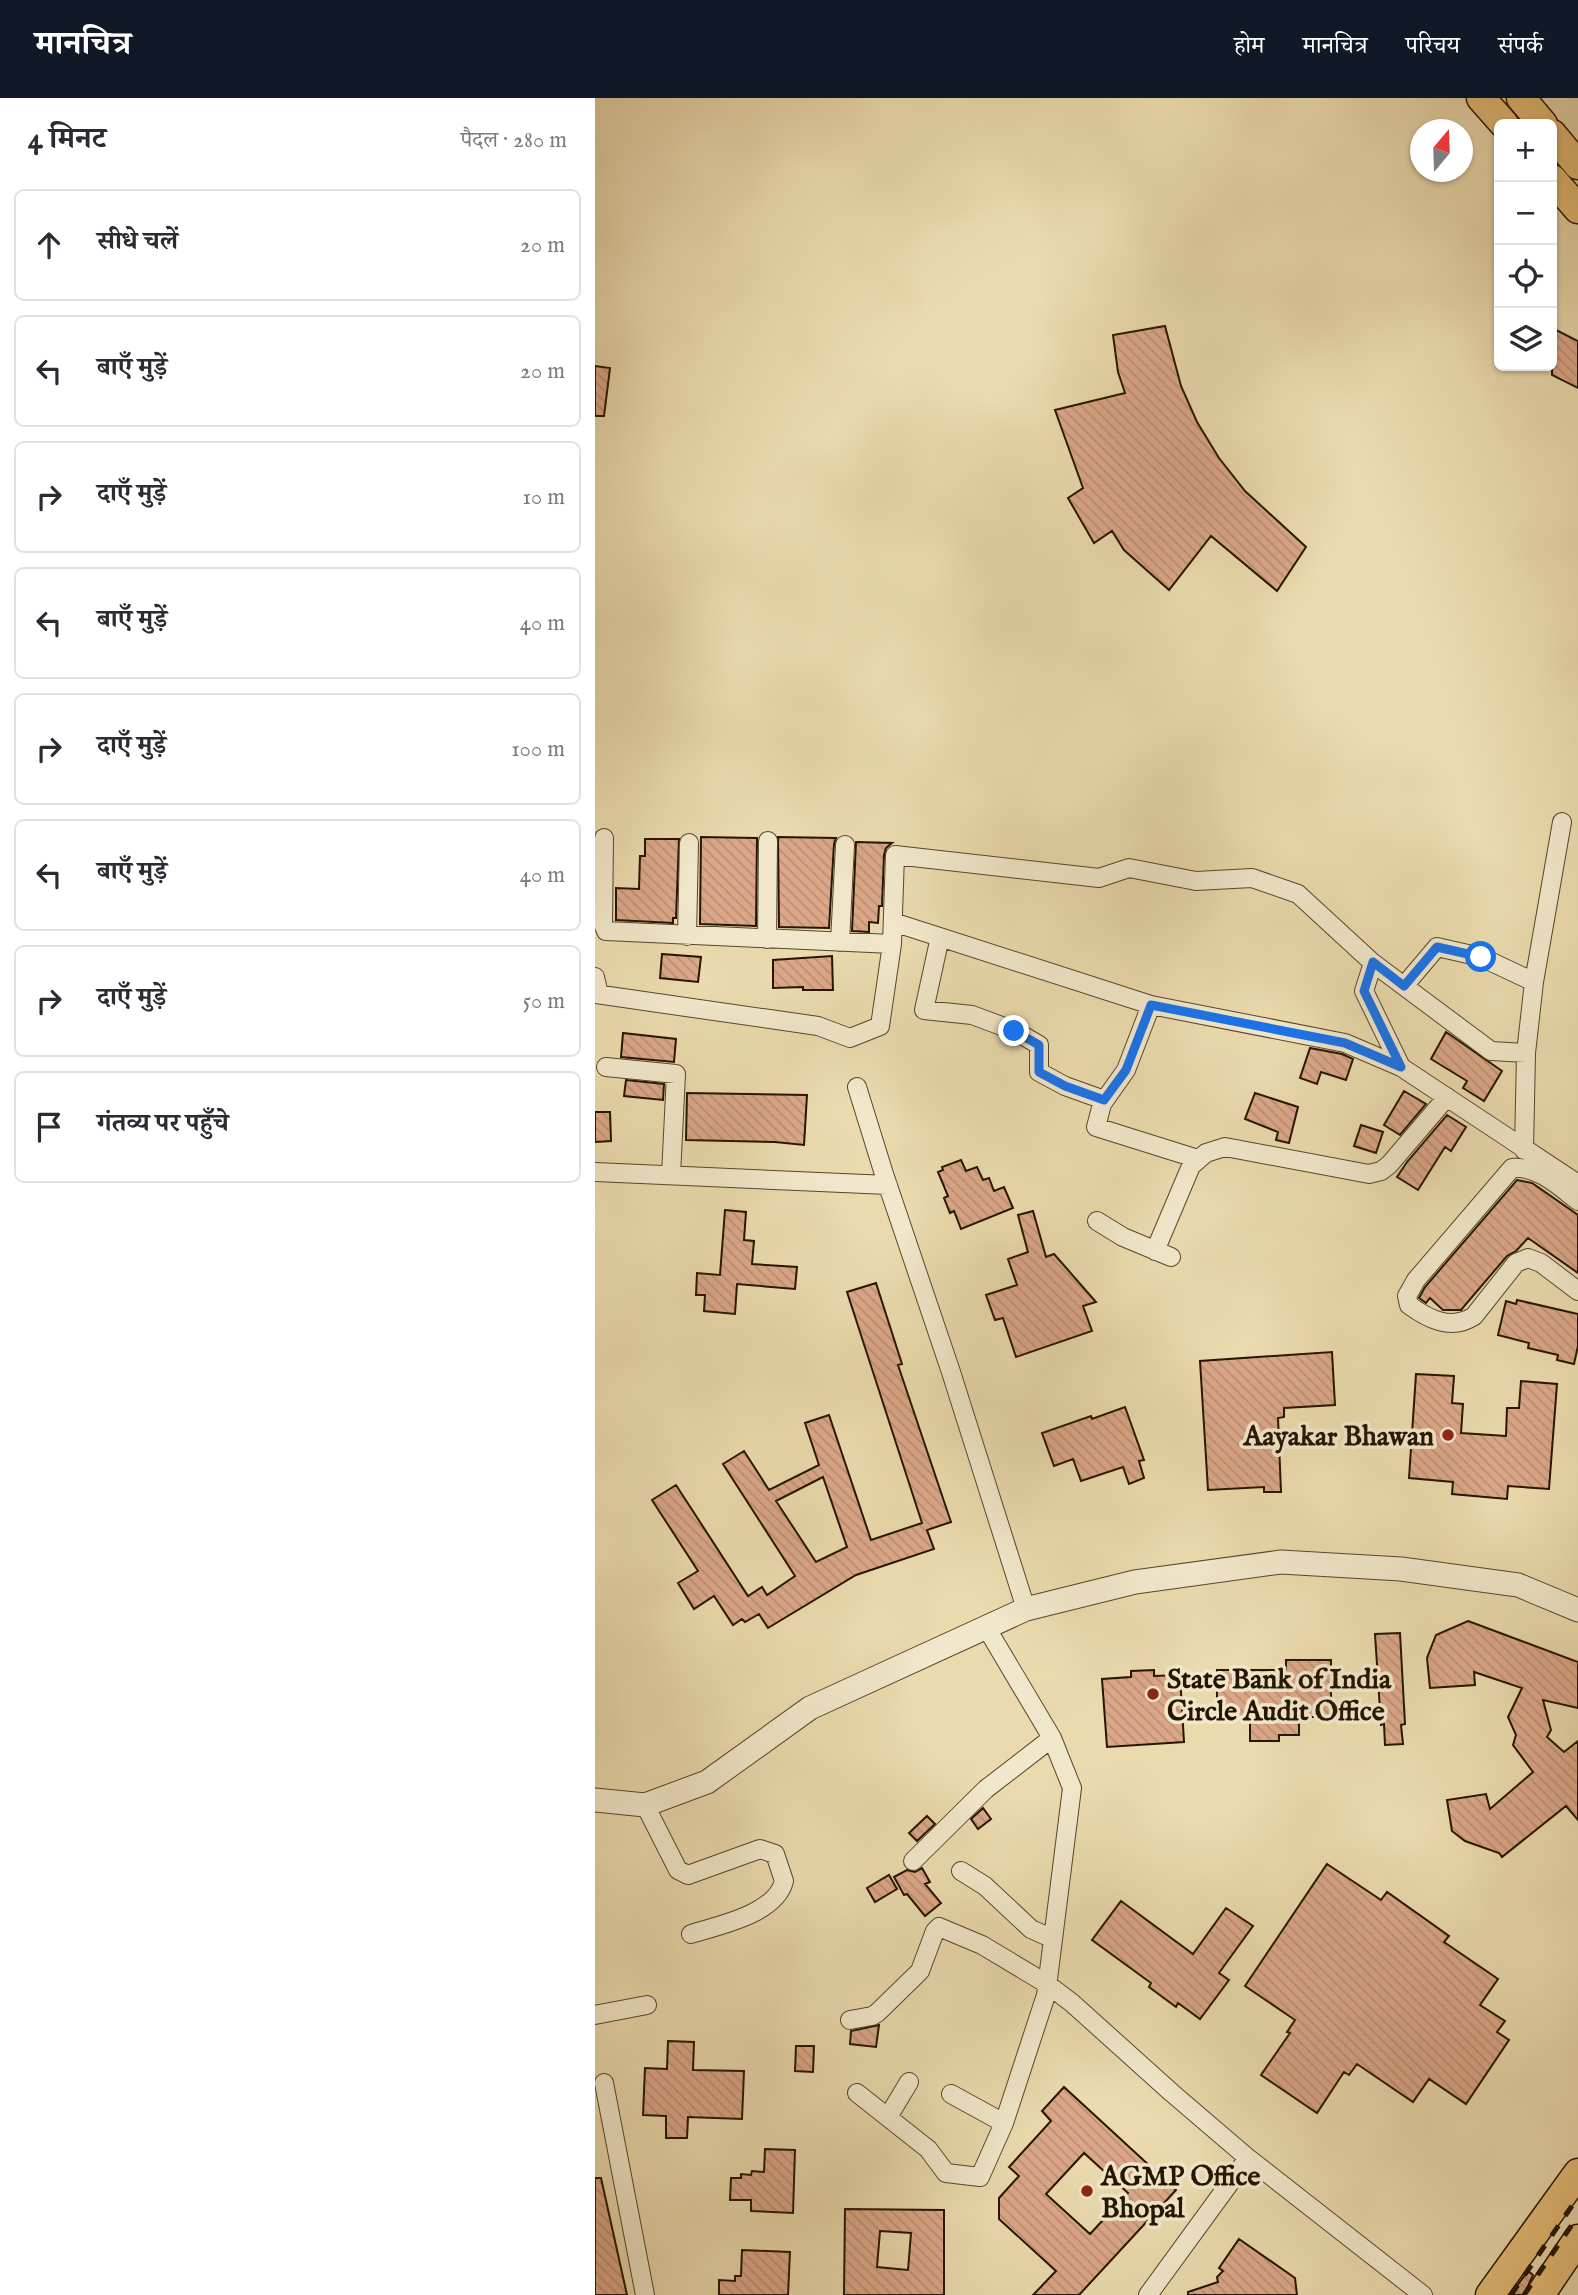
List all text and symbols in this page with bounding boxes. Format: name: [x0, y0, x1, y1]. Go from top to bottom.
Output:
text: मानचित्र: [35, 24, 131, 66]
text: होम: [1234, 31, 1264, 62]
text: मानचित्र: [1302, 31, 1368, 62]
text: परिचय: [1406, 31, 1460, 62]
text: संपर्क: [1498, 31, 1543, 62]
north arrow: [1410, 119, 1473, 182]
map controls: [1494, 119, 1557, 371]
button: +: [1494, 119, 1557, 182]
text: 4 मिनट: [28, 121, 106, 159]
text: पैदल · 280 m: [460, 126, 567, 155]
button: −: [1494, 182, 1557, 245]
text: सीधे चलें: [97, 225, 178, 258]
icon: ahead: [30, 226, 68, 264]
text: 20 m: [520, 231, 565, 260]
button: locate: [1494, 245, 1557, 308]
button: layers: [1494, 308, 1557, 371]
text: बाएँ मुड़ें: [97, 351, 167, 384]
icon: left: [30, 352, 68, 390]
text: 20 m: [520, 357, 565, 386]
text: दाएँ मुड़ें: [97, 477, 166, 510]
icon: right: [30, 478, 68, 516]
text: 10 m: [522, 483, 565, 512]
text: बाएँ मुड़ें: [97, 603, 167, 636]
icon: left: [30, 604, 68, 642]
text: 40 m: [520, 609, 565, 638]
text: दाएँ मुड़ें: [97, 729, 166, 762]
icon: right: [30, 730, 68, 768]
text: 100 m: [511, 735, 565, 764]
text: बाएँ मुड़ें: [97, 855, 167, 888]
icon: left: [30, 856, 68, 894]
text: 40 m: [520, 861, 565, 890]
route start: [1465, 941, 1496, 972]
text: दाएँ मुड़ें: [97, 981, 166, 1014]
icon: right: [30, 982, 68, 1020]
text: 50 m: [523, 987, 565, 1016]
route end: [998, 1015, 1029, 1046]
text: गंतव्य पर पहुँचे: [97, 1107, 229, 1140]
icon: arrive: [30, 1108, 68, 1146]
place label: Aayakar Bhawan: [1243, 1420, 1434, 1455]
marker: Aayakar Bhawan: [1440, 1427, 1456, 1443]
place label: State Bank of India Circle Audit Office: [1167, 1663, 1392, 1730]
marker: State Bank of India Circle Audit Office: [1145, 1686, 1161, 1702]
place label: AGMP Office Bhopal: [1100, 2160, 1261, 2227]
marker: AGMP Office Bhopal: [1079, 2183, 1095, 2199]

